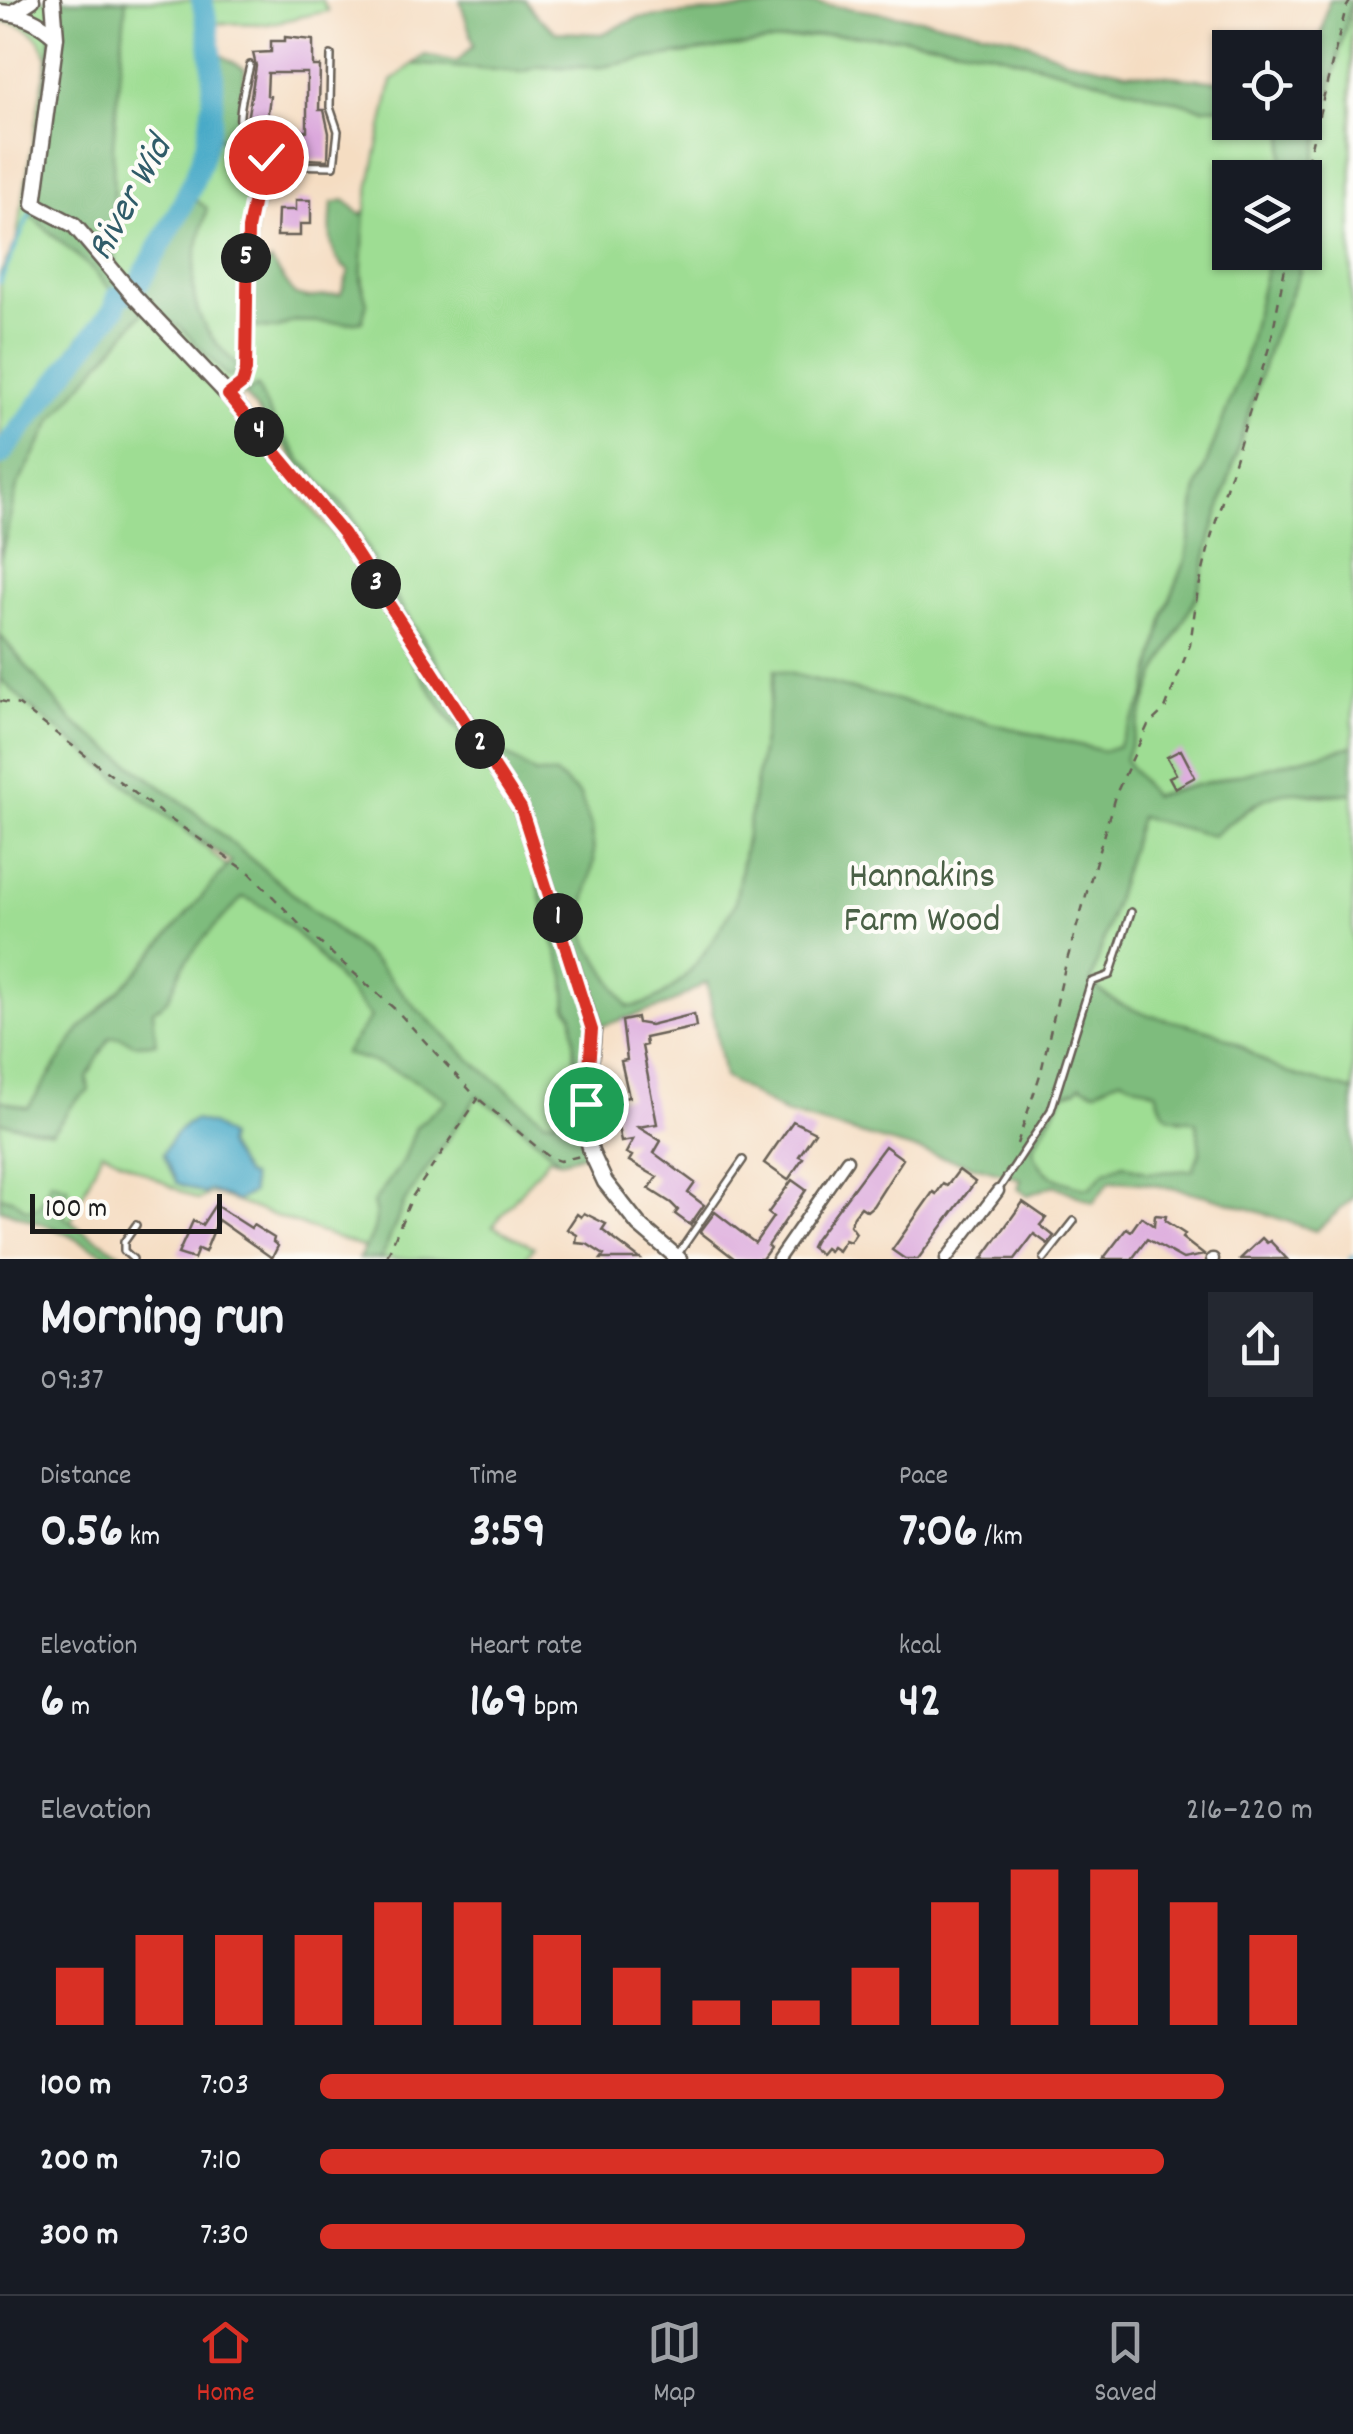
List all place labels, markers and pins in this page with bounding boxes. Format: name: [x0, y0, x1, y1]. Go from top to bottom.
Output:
pin: [224, 115, 309, 200]
pin: 5: [221, 233, 271, 283]
pin: 4: [234, 407, 284, 457]
pin: 3: [351, 559, 401, 609]
pin: 2: [455, 719, 505, 769]
pin: 1: [533, 893, 583, 943]
pin: [544, 1062, 629, 1147]

